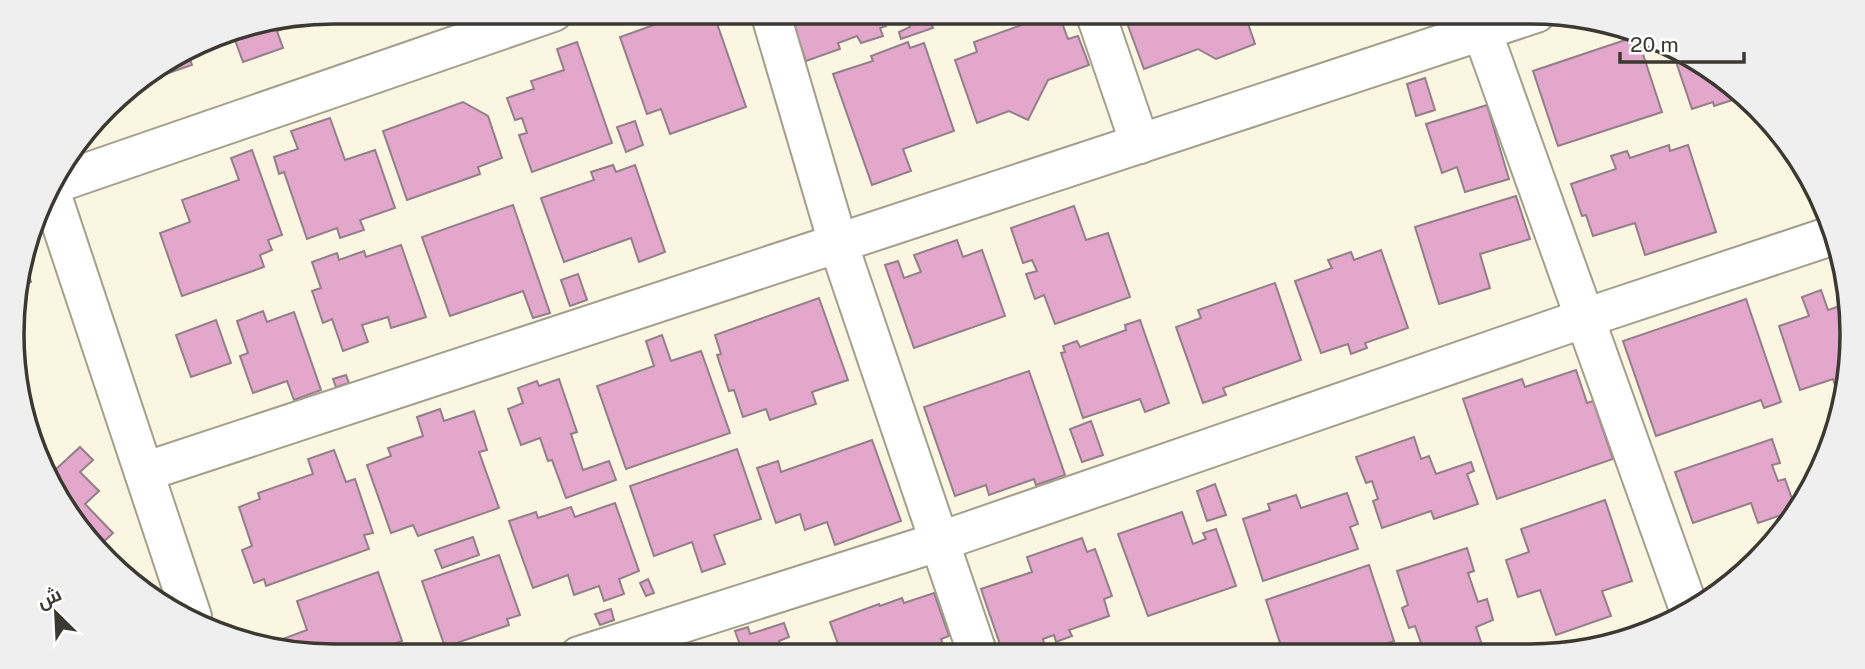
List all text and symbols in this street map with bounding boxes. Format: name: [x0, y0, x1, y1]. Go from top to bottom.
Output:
scale bar: [1620, 21, 1744, 65]
text: 20 m: [1630, 32, 1679, 57]
north arrow: [21, 578, 91, 648]
text: ش: [33, 582, 65, 613]

